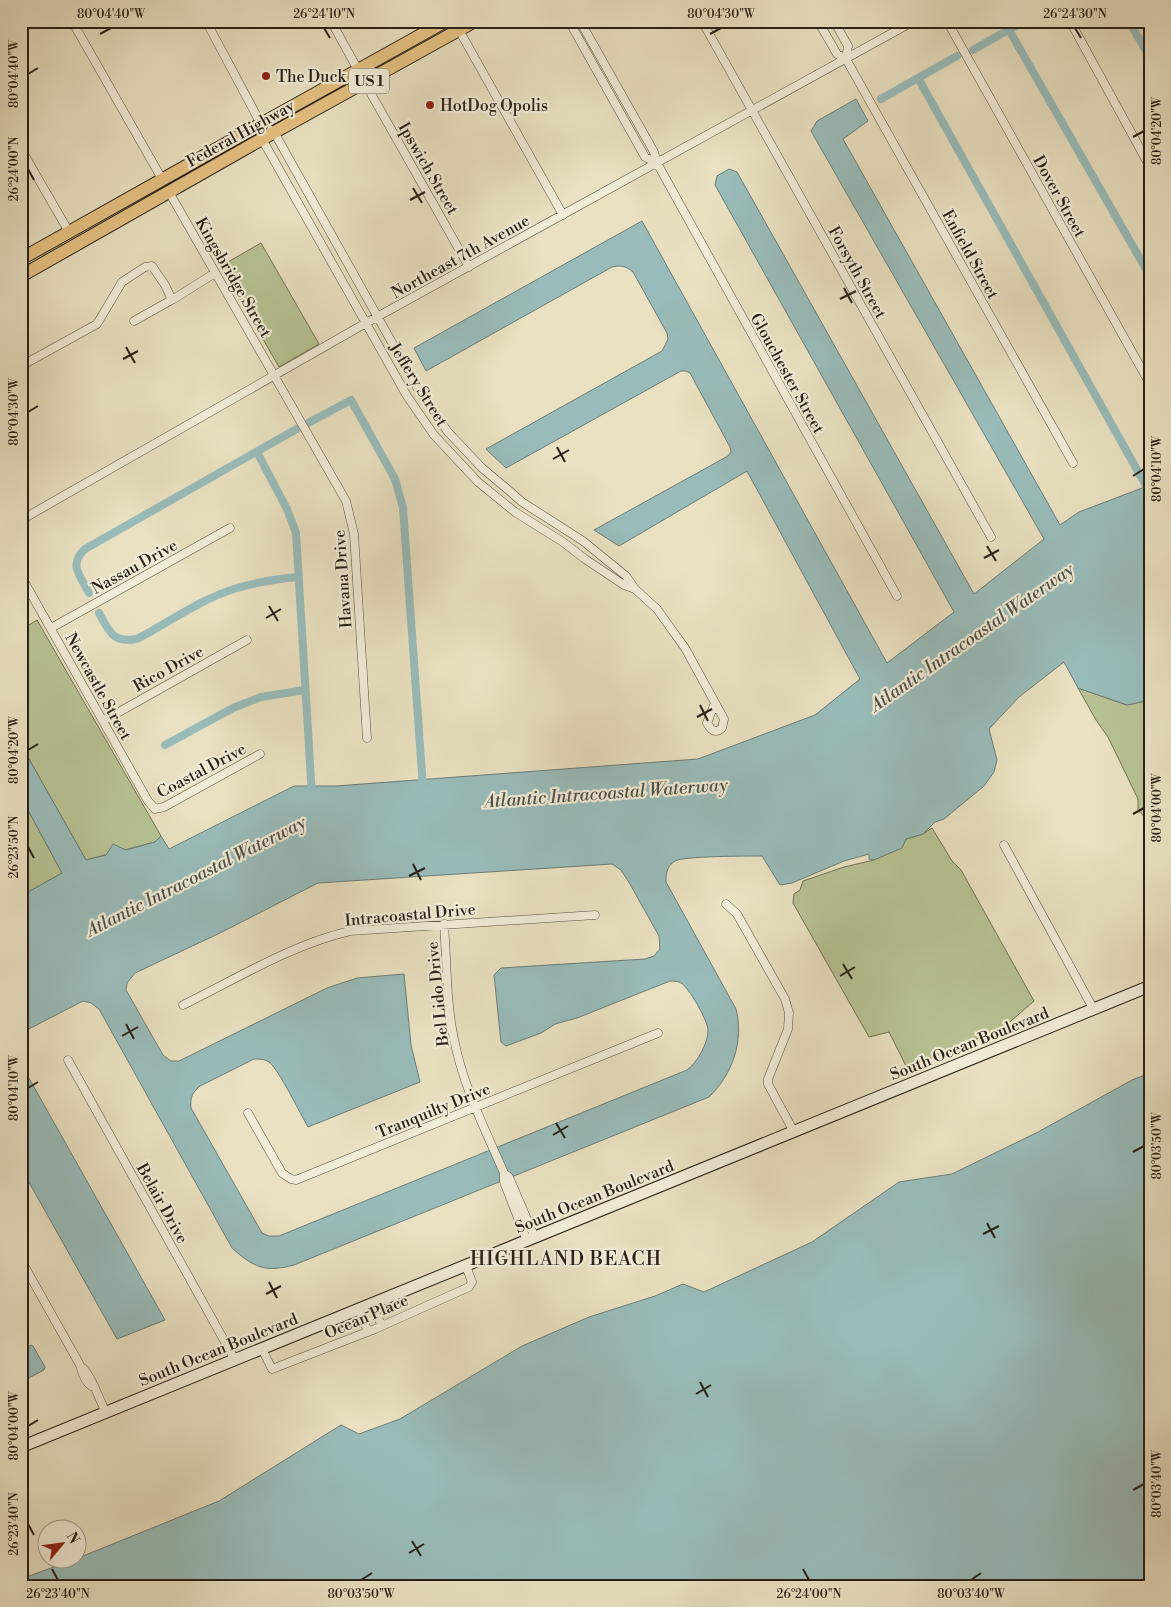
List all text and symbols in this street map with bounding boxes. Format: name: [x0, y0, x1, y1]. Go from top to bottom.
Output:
text: 80°04'40"W: [77, 7, 146, 22]
text: 26°24'10"N: [293, 7, 355, 22]
text: 80°04'30"W: [687, 7, 756, 22]
text: 26°24'30"N: [1043, 7, 1107, 22]
text: 80°04'40"W: [7, 39, 22, 108]
place label: The Duck: [276, 67, 348, 87]
road number: US 1: [349, 68, 389, 94]
marker: The Duck: [260, 70, 272, 82]
street label: Federal Highway: [183, 96, 298, 172]
place label: HotDog Opolis: [440, 96, 548, 116]
text: 80°04'20"W: [1150, 96, 1165, 165]
marker: HotDog Opolis: [424, 99, 436, 111]
street label: Ipswich Street: [394, 119, 463, 218]
text: 26°24'00"N: [7, 137, 22, 201]
street label: Dover Street: [1028, 152, 1090, 241]
street label: Enfield Street: [937, 206, 1003, 303]
street label: Northeast 7th Avenue: [388, 211, 533, 303]
street label: Kingsbridge Street: [191, 214, 276, 341]
street label: Forsyth Street: [824, 223, 891, 322]
street label: Glouchester Street: [746, 310, 829, 437]
street label: Jeffery Street: [384, 338, 452, 430]
text: 80°04'30"W: [7, 377, 22, 446]
text: 80°04'10"W: [1150, 435, 1165, 502]
street label: Havana Drive: [330, 529, 356, 629]
street label: Nassau Drive: [88, 535, 181, 599]
water label: Atlantic Intracoastal Waterway: [864, 558, 1079, 718]
street label: Newcastle Street: [60, 629, 136, 744]
street label: Rico Drive: [130, 641, 207, 696]
text: 80°04'20"W: [7, 715, 22, 784]
street label: Coastal Drive: [154, 739, 249, 803]
text: 80°04'00"W: [1150, 772, 1165, 843]
water label: Atlantic Intracoastal Waterway: [482, 773, 729, 814]
water label: Atlantic Intracoastal Waterway: [81, 811, 311, 943]
text: 26°23'50"N: [7, 816, 22, 878]
street label: Intracoastal Drive: [344, 899, 476, 931]
street label: Bel Lido Drive: [423, 940, 454, 1048]
street label: South Ocean Boulevard: [887, 1003, 1052, 1085]
text: 80°04'10"W: [7, 1054, 22, 1121]
street label: Tranquilty Drive: [373, 1079, 493, 1143]
text: 80°03'50"W: [1150, 1111, 1165, 1180]
street label: South Ocean Boulevard: [512, 1156, 677, 1238]
street label: Belair Drive: [131, 1159, 192, 1247]
district label: HIGHLAND BEACH: [470, 1247, 662, 1271]
street label: Ocean Place: [321, 1290, 412, 1344]
street label: South Ocean Boulevard: [136, 1309, 301, 1391]
text: 80°04'00"W: [7, 1390, 22, 1461]
text: 80°03'40"W: [1150, 1449, 1165, 1518]
text: 26°23'40"N: [7, 1492, 22, 1556]
north arrow: [38, 1520, 88, 1570]
text: N: [62, 1529, 83, 1547]
text: 26°23'40"N: [26, 1587, 90, 1602]
text: 80°03'50"W: [327, 1587, 396, 1602]
text: 26°24'00"N: [777, 1587, 841, 1602]
text: 80°03'40"W: [937, 1587, 1006, 1602]

